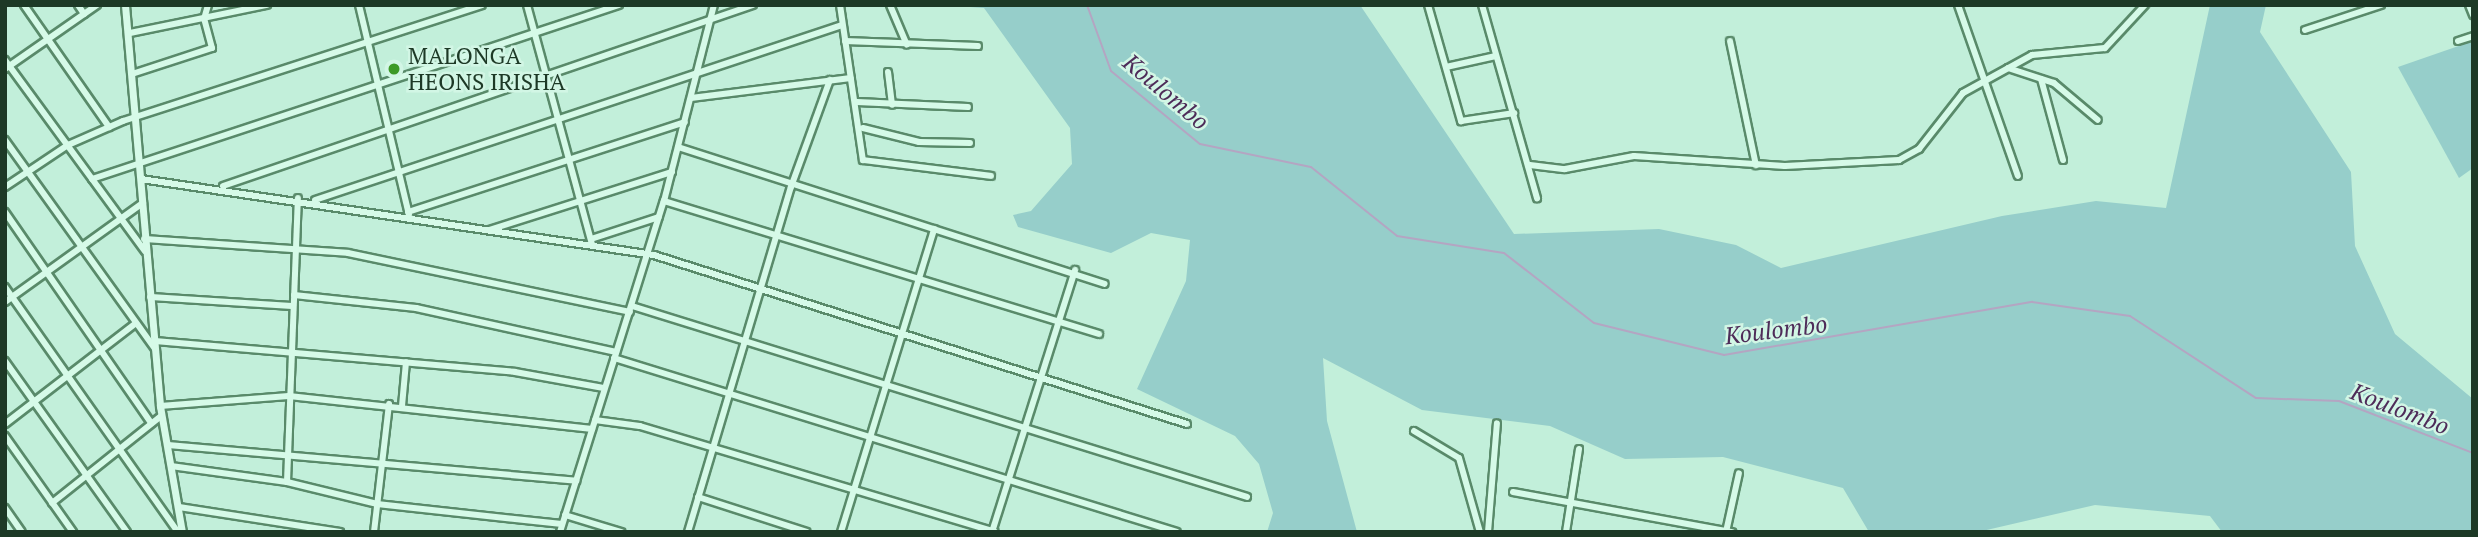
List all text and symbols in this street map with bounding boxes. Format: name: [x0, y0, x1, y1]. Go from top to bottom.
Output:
place label: MALONGA HEONS IRISHA: [408, 42, 566, 96]
water label: Koulombo: [1117, 48, 1215, 136]
marker: MALONGA HEONS IRISHA: [386, 61, 402, 77]
water label: Koulombo: [1723, 309, 1829, 351]
water label: Koulombo: [2347, 377, 2453, 441]

